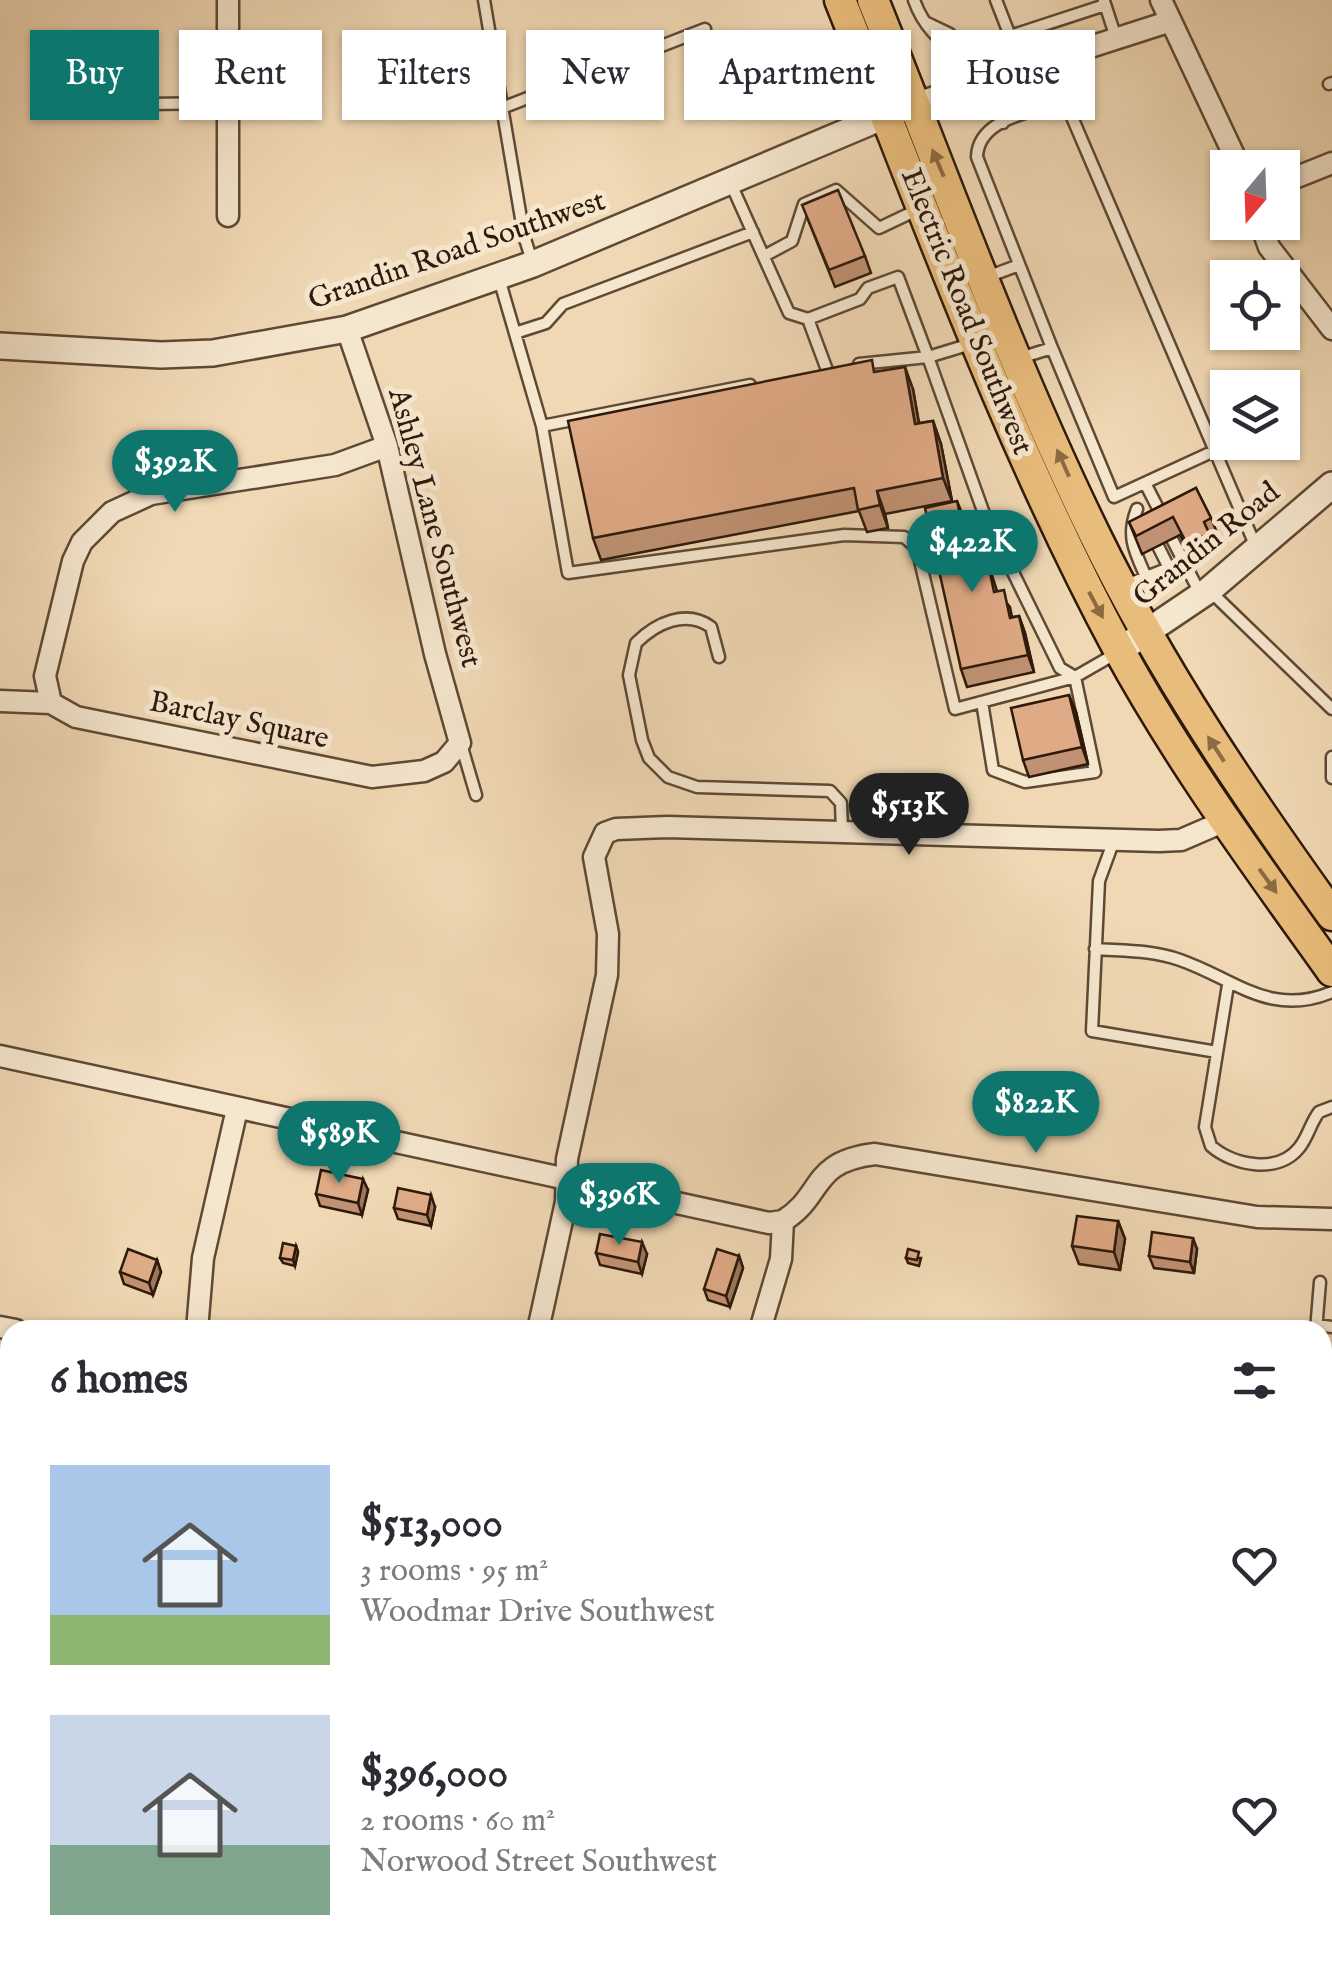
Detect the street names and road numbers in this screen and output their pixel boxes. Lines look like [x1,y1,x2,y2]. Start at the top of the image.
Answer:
street label: Electric Road Southwest [891,163,1041,461]
street label: Grandin Road Southwest [303,182,611,320]
street label: Ashley Lane Southwest [378,383,490,672]
street label: Grandin Road [1126,474,1289,616]
street label: Barclay Square [146,683,332,759]

